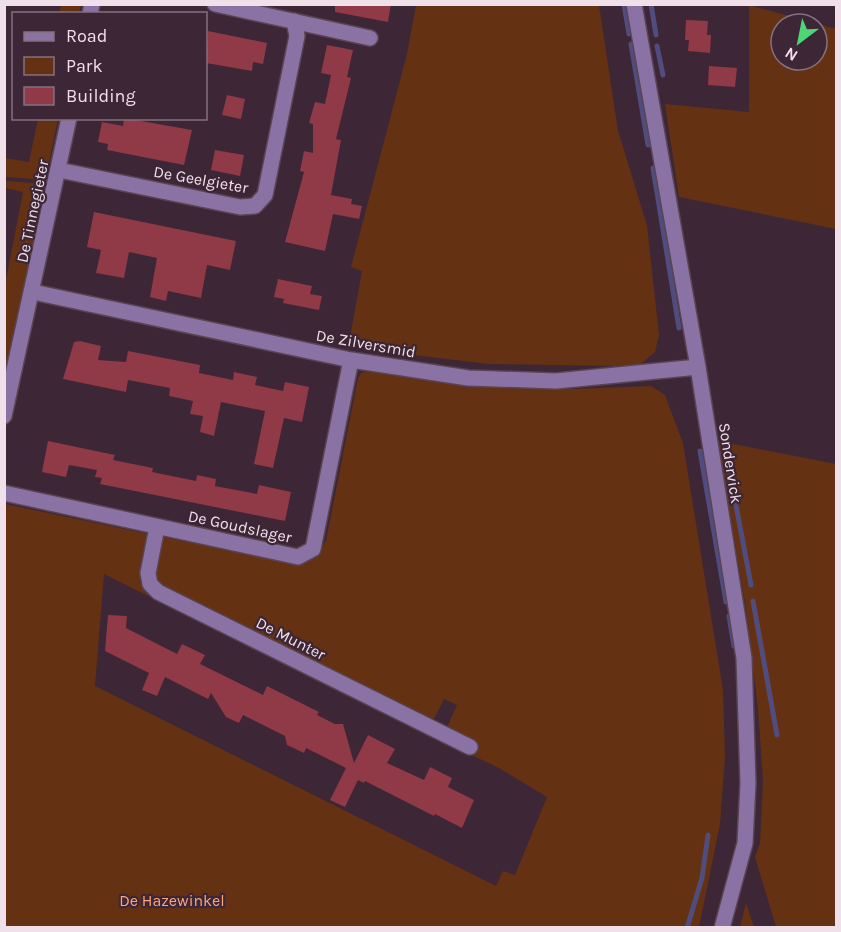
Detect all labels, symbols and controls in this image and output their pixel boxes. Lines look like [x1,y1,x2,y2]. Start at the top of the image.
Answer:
legend [12,12,207,120]
north arrow [769,12,829,72]
text: Road [66,25,107,47]
text: N [781,43,801,65]
text: Park [66,55,103,77]
text: Building [66,85,136,107]
street label: De Tinnegieter [12,158,53,264]
street label: De Geelgieter [152,162,250,197]
street label: De Zilversmid [315,325,417,362]
street label: Sondervick [715,421,746,505]
street label: De Goudslager [186,506,294,547]
street label: De Munter [253,613,329,664]
park label: De Hazewinkel [119,891,225,910]

